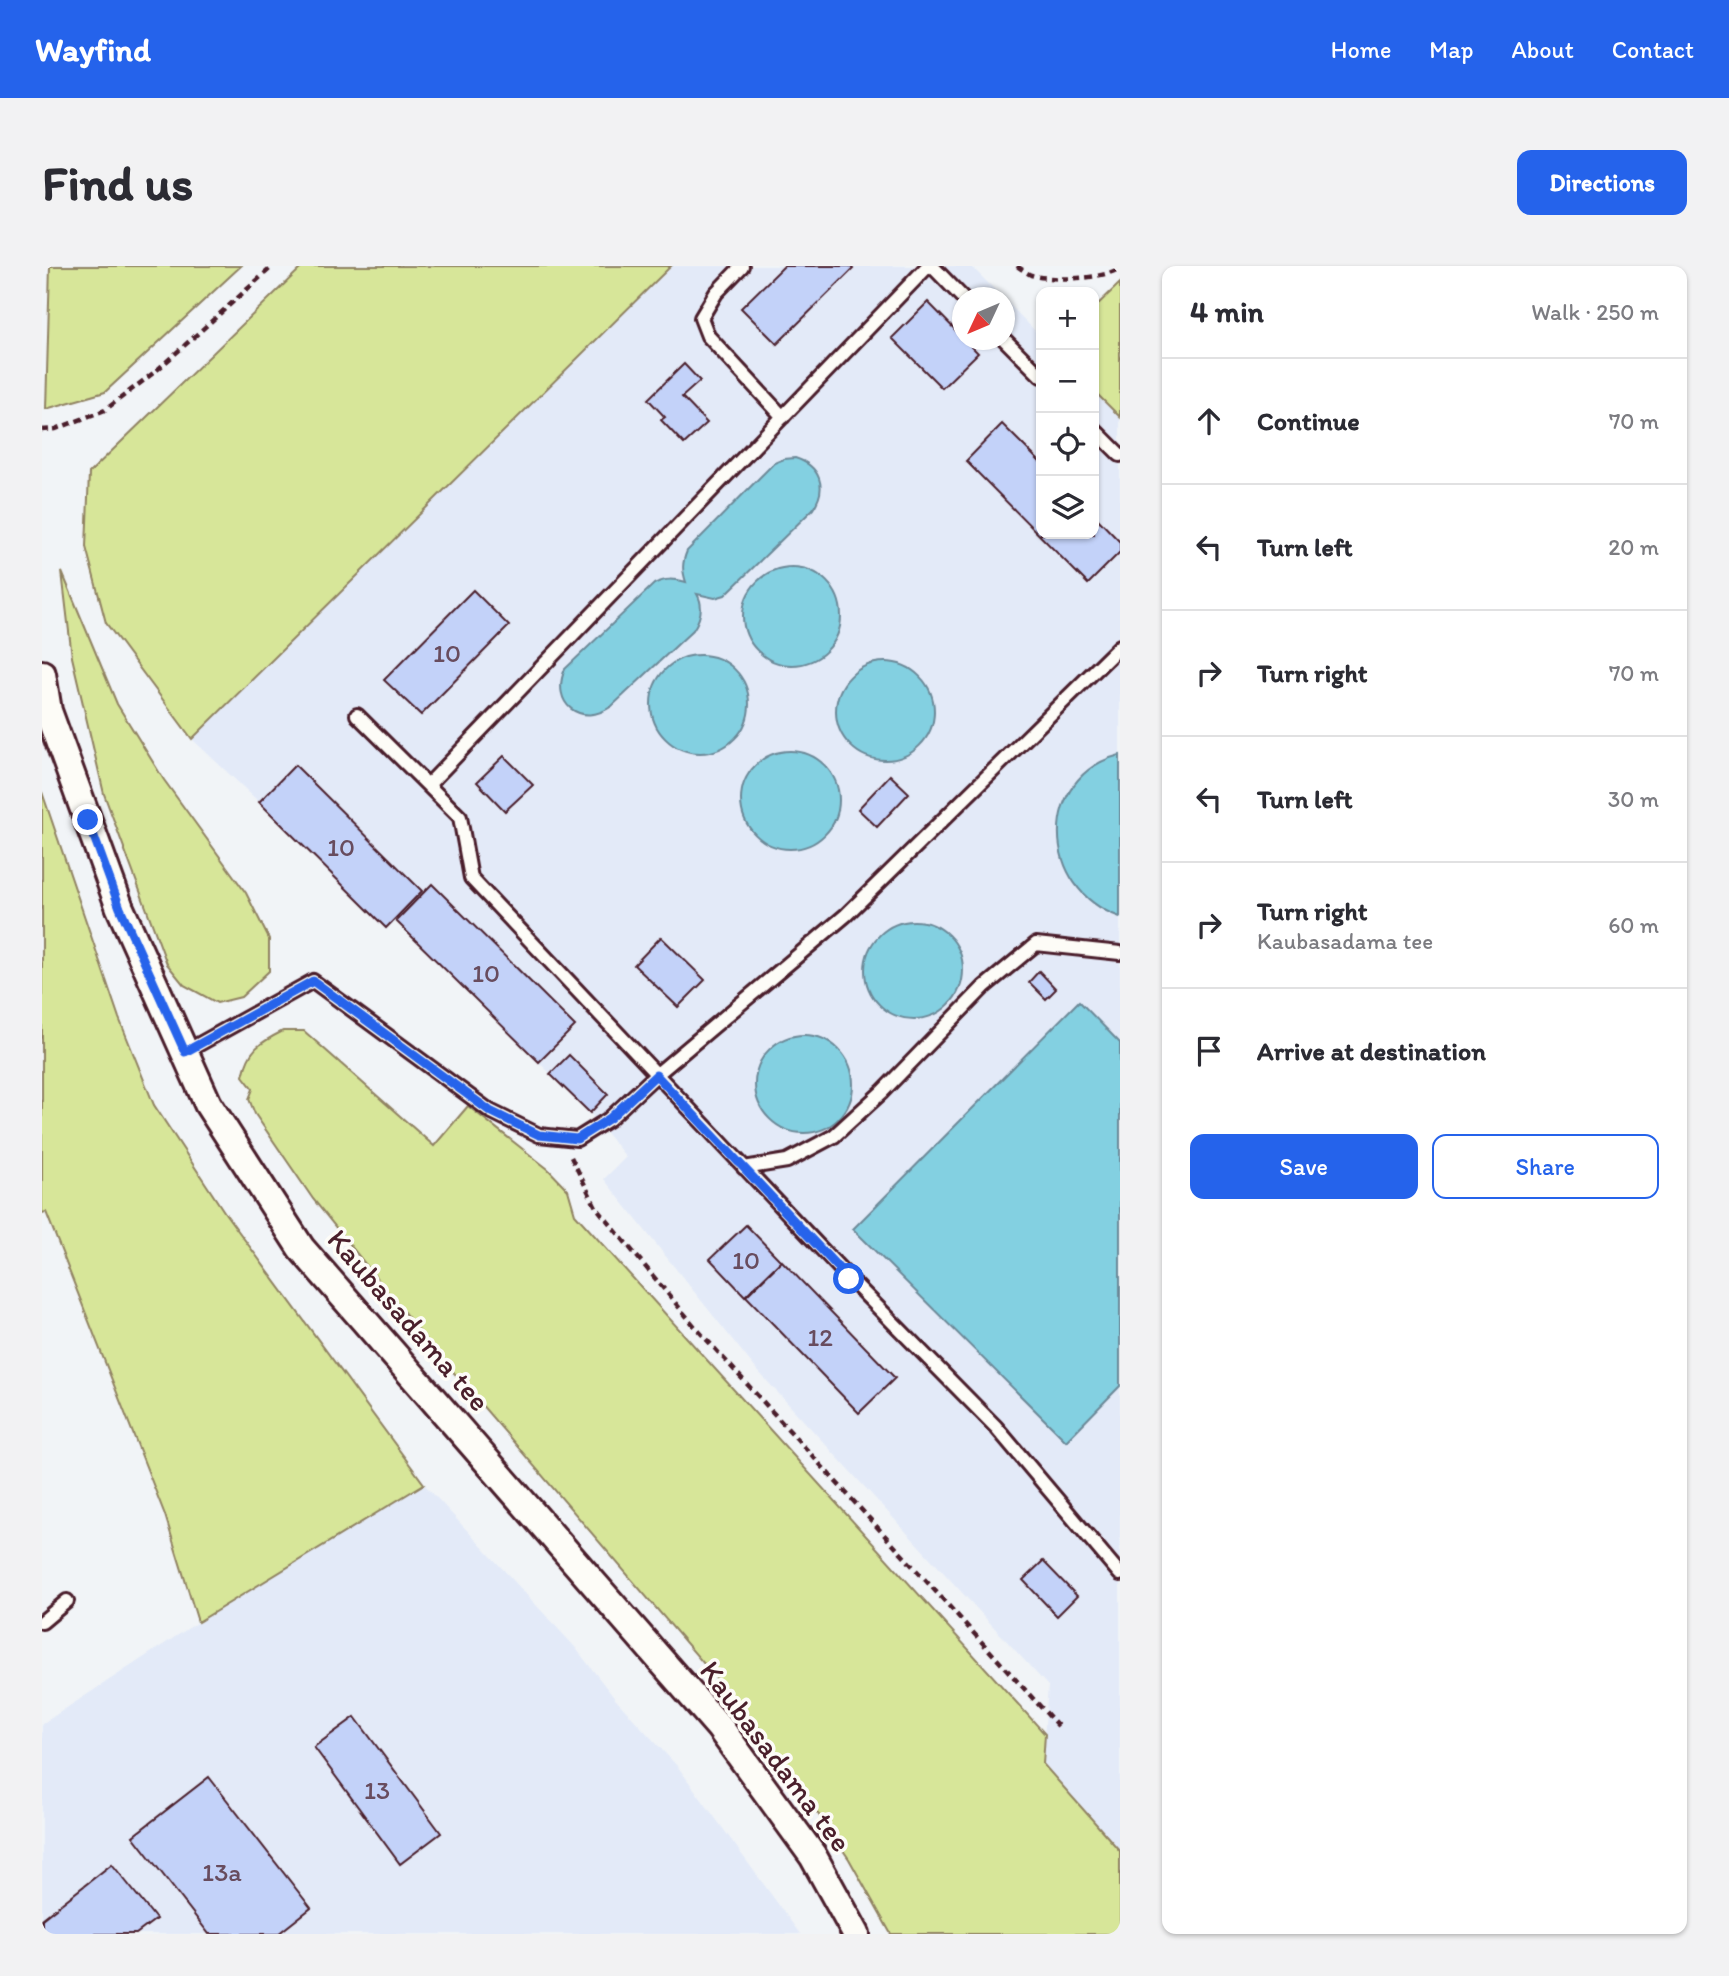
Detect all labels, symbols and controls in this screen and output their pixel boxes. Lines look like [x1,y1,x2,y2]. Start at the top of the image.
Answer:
text: Wayfind [35,30,151,69]
text: Home [1331,35,1391,64]
text: Map [1429,35,1473,64]
text: About [1511,35,1574,64]
text: Contact [1612,35,1694,64]
button: Directions [1517,150,1687,215]
text: Find us [42,153,193,212]
north arrow [952,287,1015,350]
map controls [1036,287,1099,539]
button: + [1036,287,1099,350]
text: 4 min [1190,293,1264,330]
text: Walk · 250 m [1531,298,1659,326]
button: − [1036,350,1099,413]
icon: ahead [1190,402,1228,440]
text: Continue [1257,405,1360,437]
text: 70 m [1609,407,1659,435]
button: locate [1036,413,1099,476]
button: layers [1036,476,1099,539]
icon: left [1190,528,1228,566]
text: Turn left [1257,531,1353,563]
text: 20 m [1608,533,1659,561]
house number: 10 [433,637,461,669]
icon: right [1190,654,1228,692]
text: Turn right [1257,657,1368,689]
text: 70 m [1609,659,1659,687]
icon: left [1190,780,1228,818]
text: Turn left [1257,783,1353,815]
text: 30 m [1608,785,1659,813]
route end [72,804,103,835]
house number: 10 [327,831,355,863]
text: Turn right [1257,895,1368,927]
icon: right [1190,906,1228,944]
text: 60 m [1608,911,1659,939]
text: Kaubasadama tee [1257,927,1433,955]
house number: 10 [472,957,500,989]
icon: arrive [1190,1032,1228,1070]
text: Arrive at destination [1257,1035,1486,1067]
button: Save [1190,1134,1418,1199]
button: Share [1432,1134,1659,1199]
street label: Kaubasadama tee [320,1221,498,1419]
house number: 10 [732,1244,760,1276]
route start [833,1263,864,1294]
house number: 12 [807,1321,833,1353]
street label: Kaubasadama tee [692,1653,860,1859]
house number: 13 [364,1774,390,1806]
house number: 13a [202,1856,242,1888]

